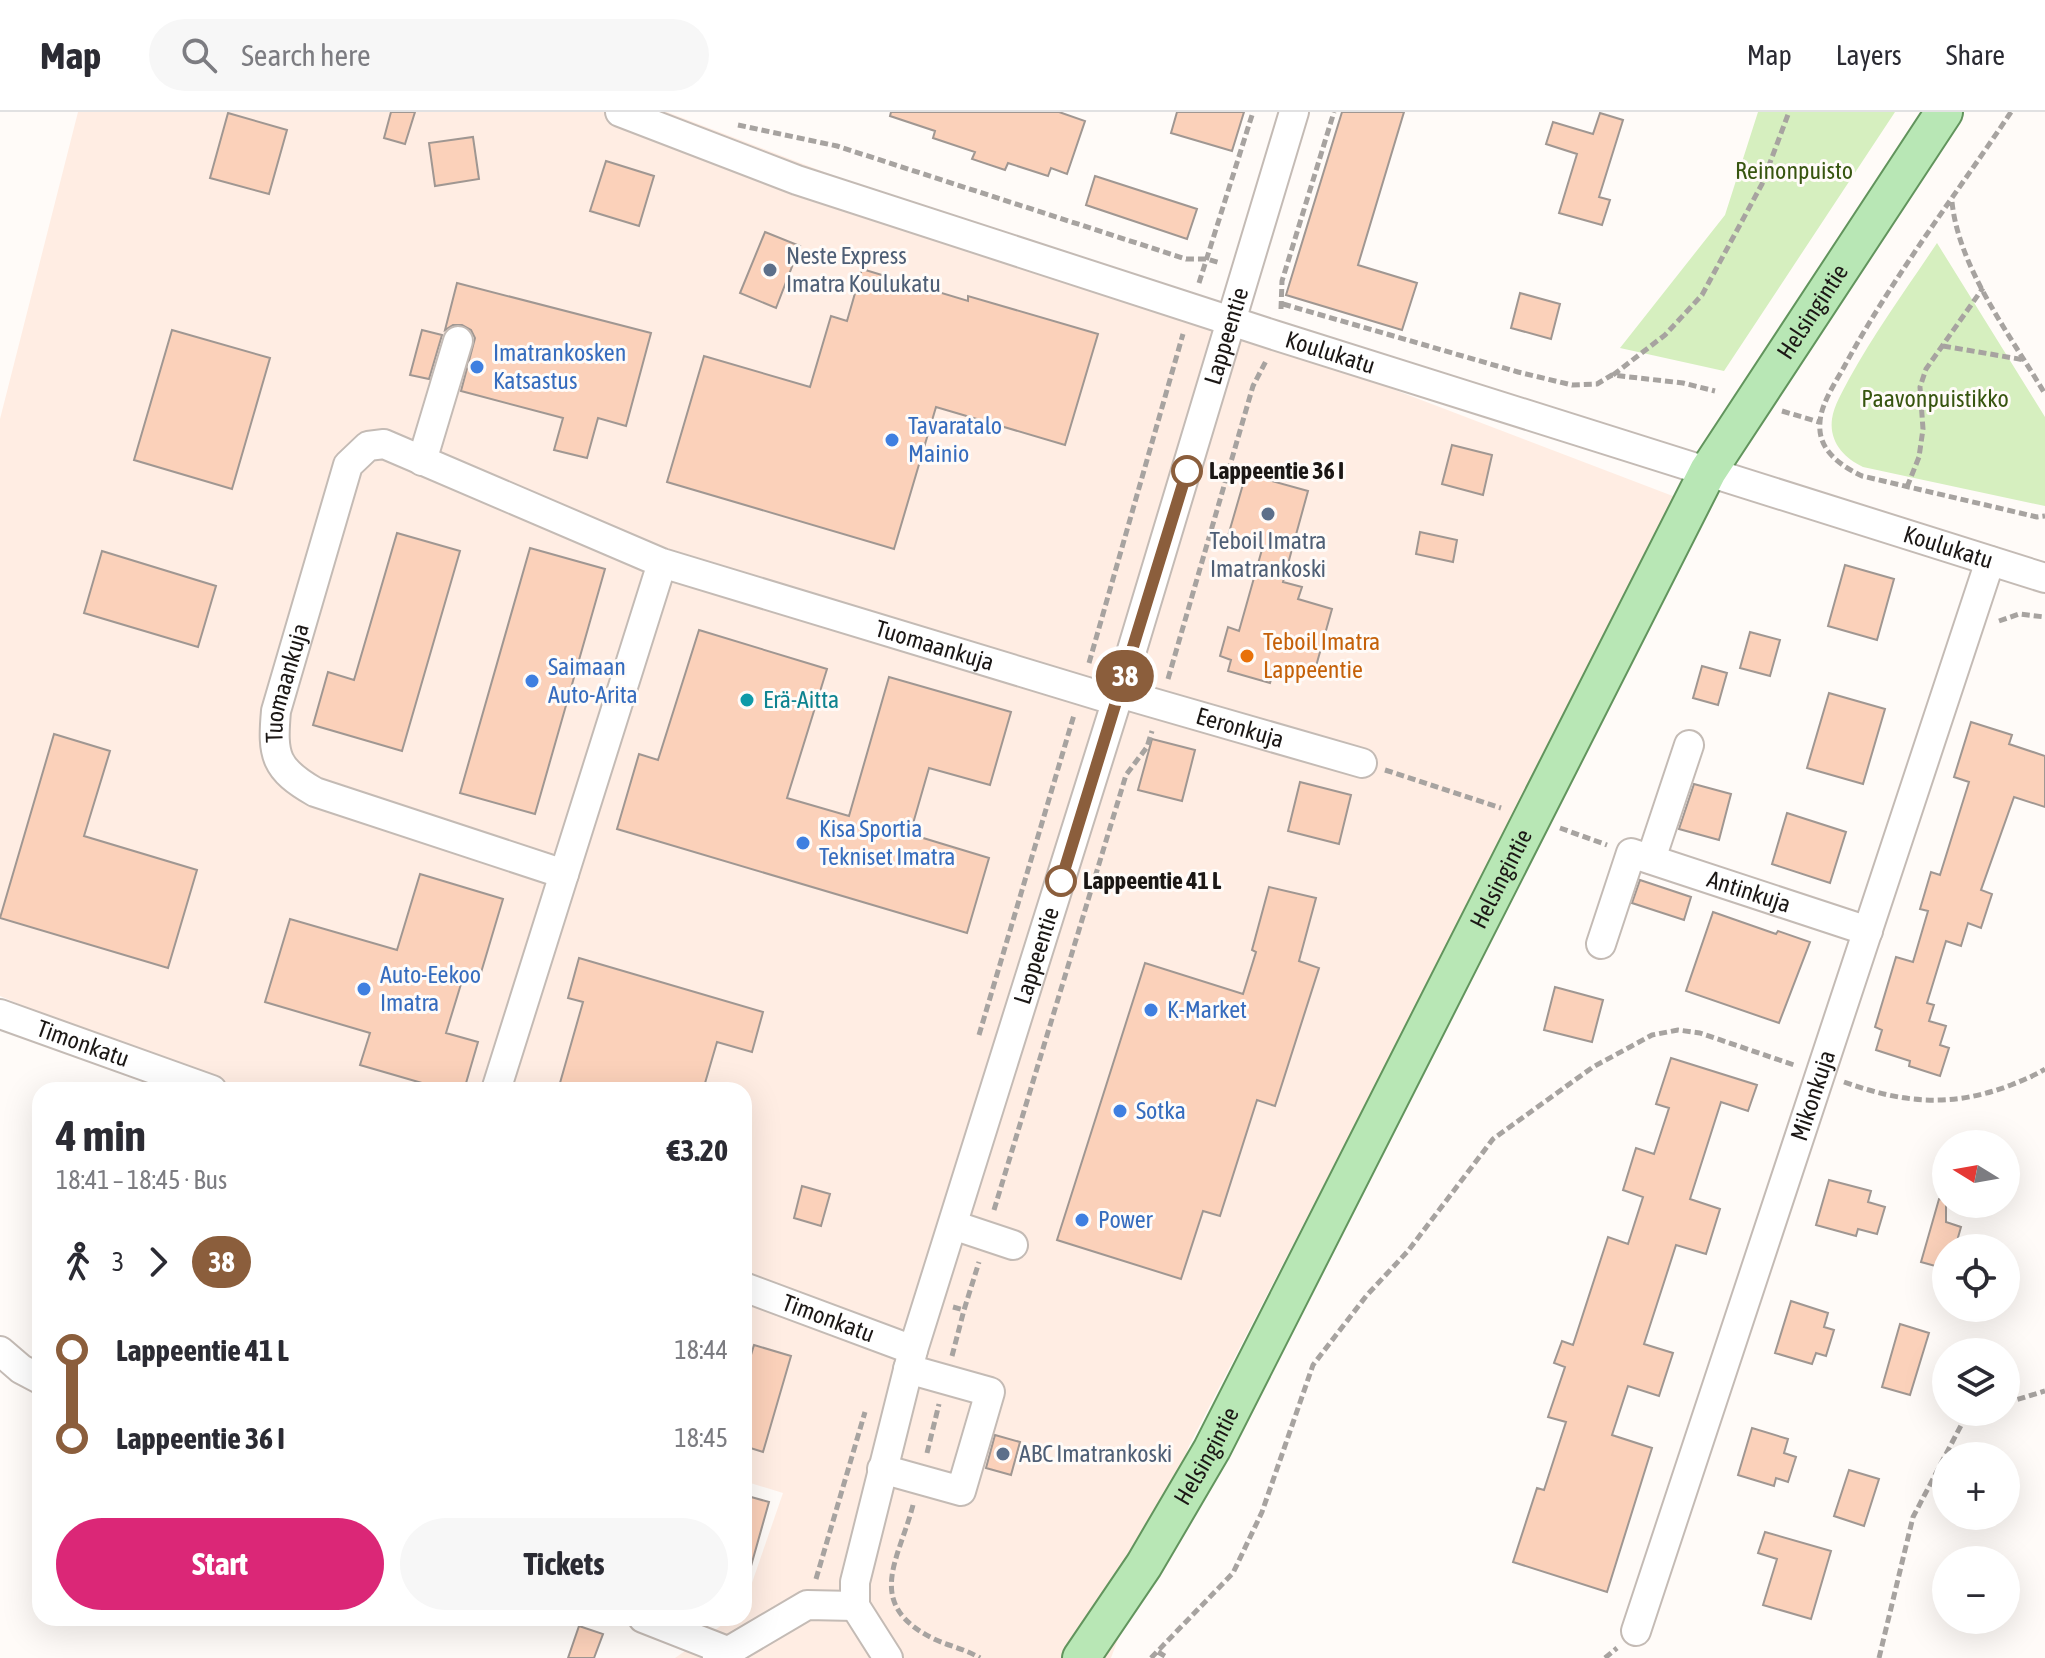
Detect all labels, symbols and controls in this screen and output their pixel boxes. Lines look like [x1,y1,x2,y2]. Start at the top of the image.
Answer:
search box [149,19,709,91]
icon: search [177,33,221,77]
text: Map [40,34,101,77]
text: Search here [241,38,371,72]
text: Map [1747,39,1792,71]
text: Layers [1836,39,1902,71]
text: Share [1946,39,2005,71]
park label: Reinonpuisto [1735,157,1853,184]
place label: Neste Express Imatra Koulukatu [786,242,941,297]
street label: Helsingintie [1771,259,1853,364]
marker: Neste Express Imatra Koulukatu [761,261,779,279]
street label: Lappeentie [1199,284,1253,388]
street label: Koulukatu [1282,325,1378,379]
place label: Imatrankosken Katsastus [493,339,626,394]
marker: Imatrankosken Katsastus [468,358,486,376]
park label: Paavonpuistikko [1861,385,2009,412]
place label: Tavaratalo Mainio [908,412,1002,467]
marker: Tavaratalo Mainio [883,431,901,449]
marker: Lappeentie 36 I [1172,456,1202,486]
place label: Lappeentie 36 I [1209,457,1344,484]
marker: Teboil Imatra Imatrankoski [1259,505,1277,523]
street label: Koulukatu [1900,520,1996,574]
place label: Teboil Imatra Imatrankoski [1209,527,1327,582]
street label: Tuomaankuja [872,615,997,676]
street label: Tuomaankuja [261,620,314,743]
place label: Teboil Imatra Lappeentie [1263,628,1380,683]
marker: Teboil Imatra Lappeentie [1238,647,1256,665]
line badge: 38 [1089,650,1161,702]
place label: Saimaan Auto-Arita [548,653,638,708]
text: 38 [1112,660,1138,692]
marker: Saimaan Auto-Arita [523,672,541,690]
place label: Erä-Aitta [763,686,839,713]
marker: Erä-Aitta [738,691,756,709]
street label: Eeronkuja [1193,702,1287,753]
place label: Kisa Sportia Tekniset Imatra [819,815,956,870]
street label: Helsingintie [1464,825,1537,933]
marker: Kisa Sportia Tekniset Imatra [794,834,812,852]
street label: Antinkuja [1704,865,1794,918]
marker: Lappeentie 41 L [1046,866,1076,896]
place label: Lappeentie 41 L [1083,867,1222,894]
street label: Lappeentie [1008,904,1064,1007]
place label: Auto-Eekoo Imatra [380,961,481,1016]
marker: Auto-Eekoo Imatra [355,980,373,998]
place label: K-Market [1167,996,1247,1023]
marker: K-Market [1142,1001,1160,1019]
street label: Timonkatu [33,1014,133,1072]
street label: Mikonkuja [1785,1047,1840,1144]
place label: Sotka [1136,1097,1186,1124]
marker: Sotka [1111,1102,1129,1120]
text: 4 min [56,1110,146,1160]
north arrow [1932,1130,2020,1218]
map controls [1932,1130,2020,1634]
text: €3.20 [667,1133,728,1167]
text: 18:41 – 18:45 · Bus [56,1165,227,1195]
place label: Power [1098,1206,1154,1233]
marker: Power [1073,1211,1091,1229]
button: locate [1932,1234,2020,1322]
icon: walk [56,1240,100,1284]
icon: forward [136,1240,180,1284]
text: 38 [208,1246,235,1278]
text: 3 [112,1247,124,1277]
street label: Timonkatu [779,1289,878,1347]
text: Lappeentie 41 L [116,1333,289,1367]
text: 18:44 [674,1335,728,1365]
button: layers [1932,1338,2020,1426]
street label: Helsingintie [1168,1402,1244,1510]
text: Lappeentie 36 I [116,1421,285,1455]
text: 18:45 [674,1423,728,1453]
place label: ABC Imatrankoski [1019,1440,1172,1467]
button: + [1932,1442,2020,1530]
marker: ABC Imatrankoski [994,1445,1012,1463]
button: Start [56,1518,384,1610]
button: Tickets [400,1518,728,1610]
button: − [1932,1546,2020,1634]

